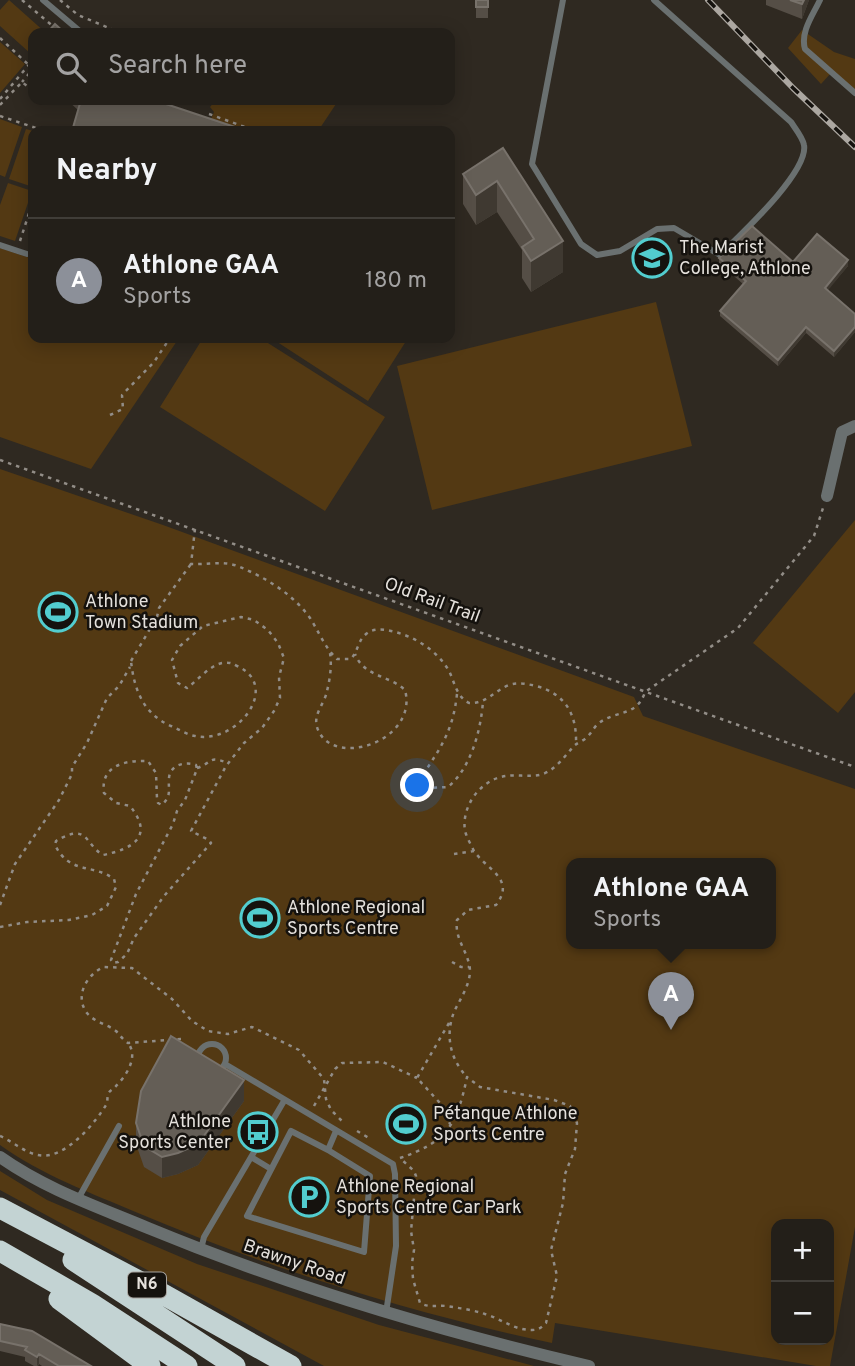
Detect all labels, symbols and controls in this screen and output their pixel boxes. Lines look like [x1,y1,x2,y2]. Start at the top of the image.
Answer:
search box [28,28,455,105]
icon: search [52,48,90,86]
text: Search here [108,50,247,83]
text: Nearby [56,153,157,190]
school or university icon: The Marist College, Athlone [631,237,673,279]
place label: The Marist College, Athlone [679,237,811,281]
text: Athlone GAA [123,250,279,283]
text: A [71,267,87,296]
text: 180 m [365,267,427,296]
text: Sports [123,283,191,312]
street label: Old Rail Trail [381,573,483,629]
sports icon: Athlone Town Stadium [37,591,79,633]
place label: Athlone Town Stadium [85,591,198,635]
your location [400,768,434,802]
popup [566,858,776,949]
text: Athlone GAA [593,873,749,906]
sports icon: Athlone Regional Sports Centre [239,897,281,939]
place label: Athlone Regional Sports Centre [287,897,425,941]
text: Sports [593,906,661,935]
pin: A [648,972,694,1030]
sports icon: Pétanque Athlone Sports Centre [385,1103,427,1145]
place label: Pétanque Athlone Sports Centre [433,1103,578,1147]
place label: Athlone Sports Center [118,1111,231,1155]
bus stop icon: Athlone Sports Center [237,1111,279,1153]
parking icon: Athlone Regional Sports Centre Car Park [288,1176,330,1218]
place label: Athlone Regional Sports Centre Car Park [336,1176,522,1220]
map controls [771,1219,834,1345]
button: + [771,1219,834,1282]
street label: Brawny Road [240,1235,348,1291]
road number: N6 [128,1273,166,1298]
button: − [771,1282,834,1345]

